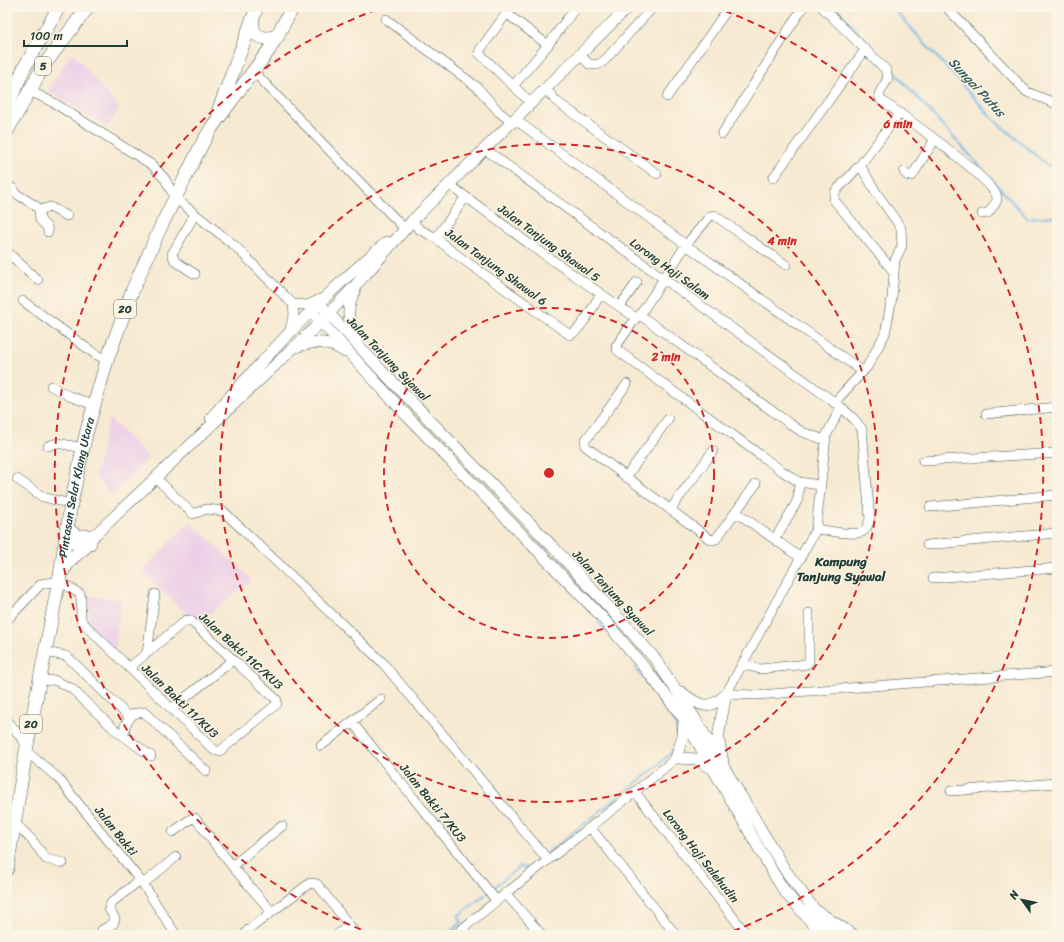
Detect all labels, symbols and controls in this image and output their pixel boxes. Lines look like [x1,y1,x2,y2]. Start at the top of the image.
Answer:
scale bar [24,22,127,48]
text: 100 m [30,25,63,47]
water label: Sungai Putus [943,52,1012,124]
road number: 5 [35,57,51,75]
text: 6 min [883,113,913,135]
street label: Jalan Tanjung Shawal 5 [492,197,605,288]
street label: Jalan Tanjung Shawal 6 [439,222,552,312]
text: 4 min [766,230,797,252]
street label: Lorong Haji Salam [625,232,715,306]
road number: 20 [114,300,136,318]
street label: Jalan Tanjung Syawal [340,310,435,407]
text: 2 min [650,346,681,368]
street label: Pintasan Selat Klang Utara [52,414,102,559]
centre of rings [542,466,556,480]
street label: Jalan Tanjung Syawal [566,544,660,642]
district label: Kampung Tanjung Syawal [797,550,887,588]
street label: Jalan Bakti 11C/KU3 [193,606,289,696]
street label: Jalan Bakti 11/KU3 [135,657,224,744]
road number: 20 [20,715,42,733]
street label: Jalan Bakti 7/KU3 [393,758,472,848]
street label: Jalan Bakti [88,800,144,862]
street label: Lorong Haji Salehudin [657,804,745,908]
north arrow [1002,880,1042,920]
text: N [1003,886,1024,904]

